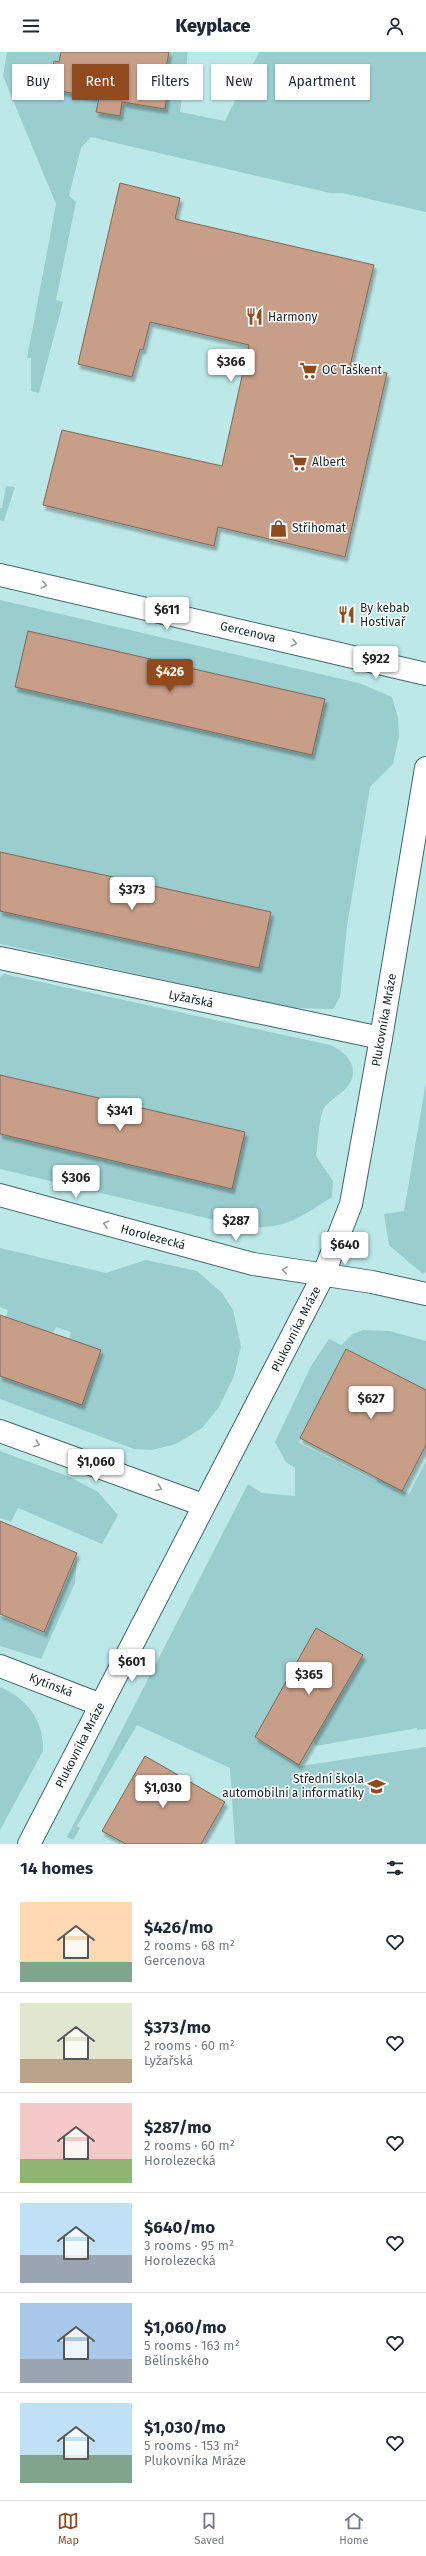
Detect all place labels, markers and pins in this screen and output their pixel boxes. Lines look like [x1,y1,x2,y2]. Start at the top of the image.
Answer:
restaurant icon: Harmony [245,307,265,327]
place label: Harmony [268,310,318,324]
pin: $366 [207,349,255,383]
supermarket icon: OC Taškent [299,360,319,380]
place label: OC Taškent [322,363,382,377]
supermarket icon: Albert [289,452,309,472]
place label: Albert [312,455,346,469]
shop icon: Střihomat [269,518,289,538]
place label: Střihomat [292,521,347,535]
pin: $611 [143,597,191,631]
place label: By kebab Hostivař [360,601,410,629]
restaurant icon: By kebab Hostivař [337,605,357,625]
pin: $922 [352,646,400,680]
pin: $426 [146,659,194,693]
pin: $373 [108,877,156,911]
pin: $341 [96,1098,144,1132]
pin: $306 [52,1165,100,1199]
pin: $287 [212,1208,260,1242]
pin: $640 [321,1232,369,1266]
pin: $627 [347,1386,395,1420]
pin: $1,060 [63,1449,129,1483]
pin: $601 [108,1649,156,1683]
pin: $365 [285,1662,333,1696]
place label: Střední škola automobilní a informatiky [222,1772,364,1800]
pin: $1,030 [130,1775,196,1809]
school or university icon: Střední škola automobilní a informatiky [367,1776,387,1796]

